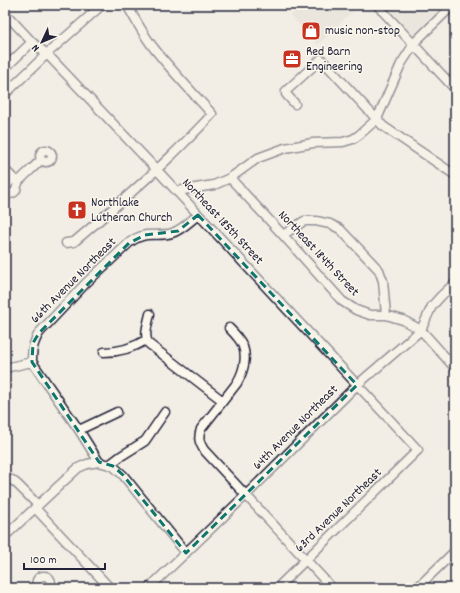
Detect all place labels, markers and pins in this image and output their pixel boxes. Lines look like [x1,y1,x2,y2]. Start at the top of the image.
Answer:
shop icon: music non-stop [300,20,322,42]
place label: music non-stop [325,22,400,41]
place label: Red Barn Engineering [306,43,363,77]
office icon: Red Barn Engineering [281,48,303,70]
place label: Northlake Lutheran Church [91,194,172,228]
church icon: Northlake Lutheran Church [66,199,88,221]

